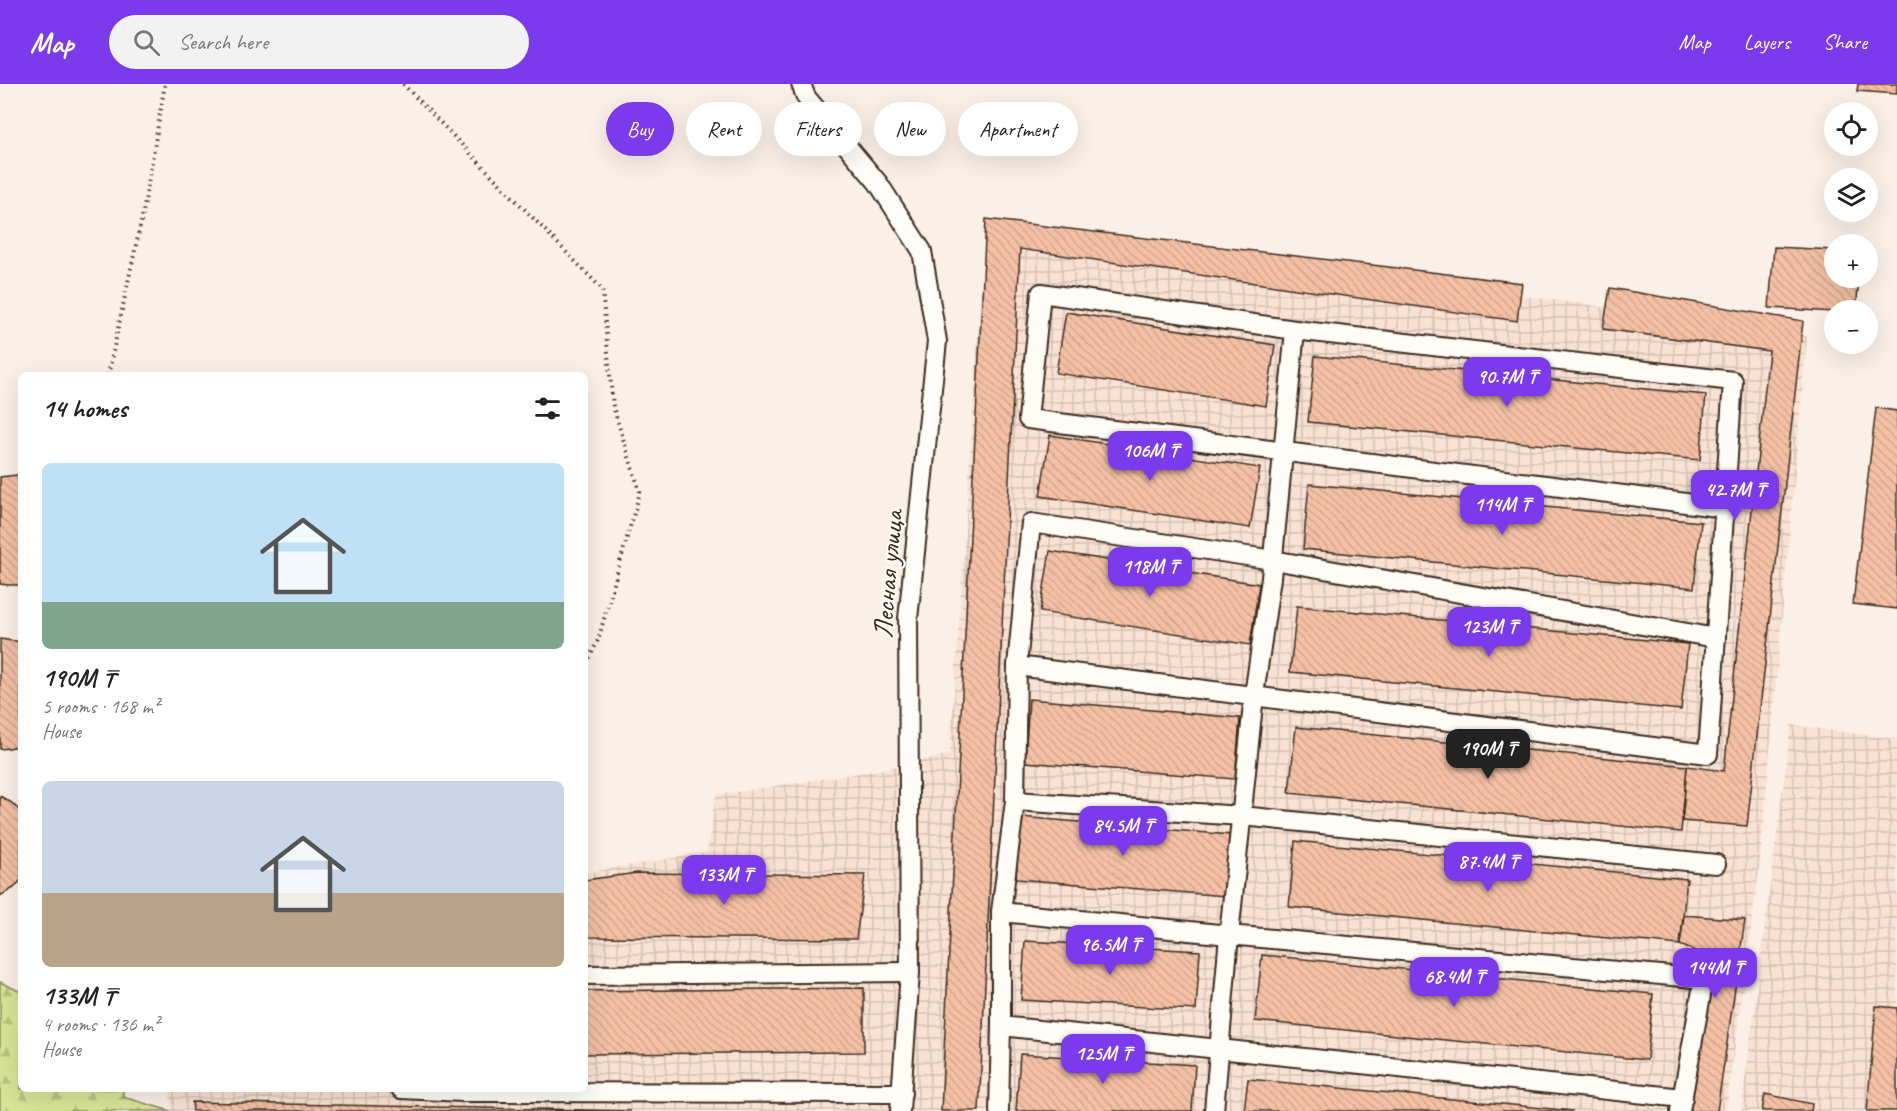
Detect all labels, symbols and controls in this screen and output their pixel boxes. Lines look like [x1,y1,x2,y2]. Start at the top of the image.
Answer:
search box [109,15,529,69]
text: Map [30,25,73,60]
icon: search [130,26,163,59]
text: Search here [178,28,268,56]
text: Map [1678,29,1711,55]
text: Layers [1744,29,1790,55]
text: Share [1823,29,1867,55]
chip: Buy [606,102,674,156]
chip: Rent [686,102,762,156]
chip: Filters [774,102,862,156]
chip: New [874,102,946,156]
chip: Apartment [958,102,1078,156]
map controls [1824,102,1878,354]
button: locate [1824,102,1878,156]
button: layers [1824,168,1878,222]
button: + [1824,234,1878,288]
button: − [1824,300,1878,354]
pin: 90.7M ₸ [1452,357,1562,408]
text: 90.7M ₸ [1477,364,1537,389]
text: 14 homes [42,392,127,425]
icon: filters [531,392,564,425]
pin: 106M ₸ [1101,431,1199,482]
text: 106M ₸ [1122,438,1178,463]
pin: 42.7M ₸ [1680,470,1790,521]
text: 42.7M ₸ [1705,477,1765,502]
pin: 114M ₸ [1453,485,1551,536]
text: 114M ₸ [1474,492,1530,517]
icon: home [249,502,357,610]
street label: Лесная улица [864,506,911,639]
pin: 118M ₸ [1101,547,1199,598]
text: 118M ₸ [1122,554,1178,579]
pin: 123M ₸ [1440,607,1538,658]
text: 123M ₸ [1461,614,1517,639]
text: 190M ₸ [42,661,115,694]
text: 5 rooms · 168 m² [42,694,159,719]
text: House [42,719,81,744]
pin: 190M ₸ [1439,729,1537,780]
text: 190M ₸ [1460,736,1516,761]
pin: 84.5M ₸ [1068,806,1178,857]
text: 84.5M ₸ [1093,813,1153,838]
icon: home [249,820,357,928]
pin: 87.4M ₸ [1433,842,1543,893]
text: 87.4M ₸ [1458,849,1518,874]
pin: 133M ₸ [675,855,773,906]
text: 133M ₸ [696,862,752,887]
pin: 96.5M ₸ [1055,925,1165,976]
text: 96.5M ₸ [1080,932,1140,957]
pin: 144M ₸ [1666,948,1764,999]
text: 144M ₸ [1687,955,1743,980]
pin: 68.4M ₸ [1399,957,1509,1008]
text: 68.4M ₸ [1424,964,1484,989]
text: 133M ₸ [42,979,115,1012]
text: 4 rooms · 136 m² [42,1012,159,1037]
pin: 125M ₸ [1054,1034,1152,1085]
text: House [42,1037,81,1062]
text: 125M ₸ [1075,1041,1131,1066]

